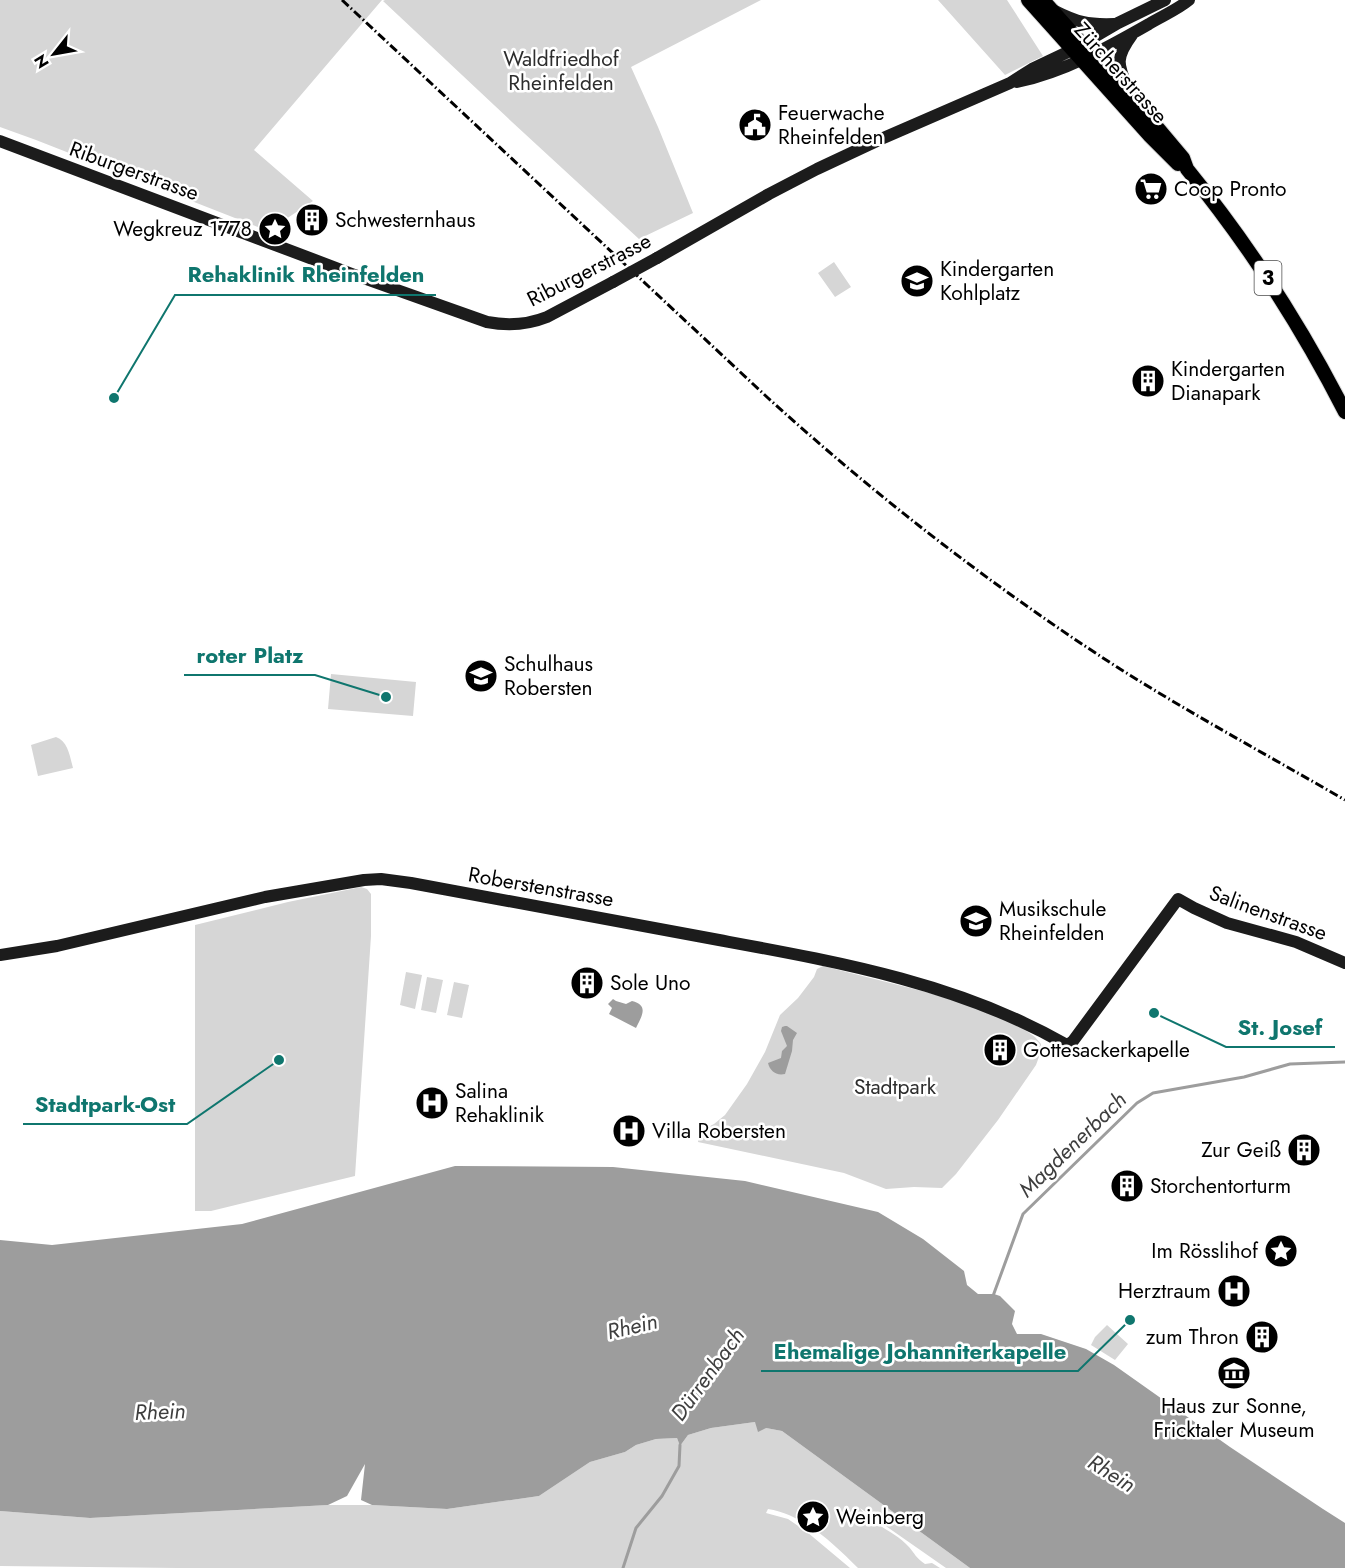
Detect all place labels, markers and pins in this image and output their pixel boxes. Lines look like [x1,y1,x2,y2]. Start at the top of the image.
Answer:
place label: Feuerwache Rheinfelden [778,98,885,152]
public building icon: Feuerwache Rheinfelden [737,107,773,143]
supermarket icon: Coop Pronto [1133,171,1169,207]
place label: Coop Pronto [1174,174,1287,204]
building icon: Schwesternhaus [294,202,330,238]
place label: Schwesternhaus [335,205,475,235]
place icon: Wegkreuz 1778 [257,211,293,247]
place label: Wegkreuz 1778 [113,214,252,244]
place label: Kindergarten Kohlplatz [940,254,1054,308]
callout: Rehaklinik Rheinfelden [175,255,436,295]
school or university icon: Kindergarten Kohlplatz [899,263,935,299]
place label: Kindergarten Dianapark [1171,354,1285,408]
building icon: Kindergarten Dianapark [1130,363,1166,399]
callout: roter Platz [184,635,315,675]
place label: Schulhaus Robersten [504,649,593,703]
school or university icon: Schulhaus Robersten [463,658,499,694]
place label: Musikschule Rheinfelden [999,894,1107,948]
school or university icon: Musikschule Rheinfelden [958,903,994,939]
building icon: Sole Uno [569,965,605,1001]
place label: Sole Uno [610,968,691,998]
callout: St. Josef [1226,1007,1335,1047]
building icon: Gottesackerkapelle [982,1032,1018,1068]
place label: Gottesackerkapelle [1023,1035,1190,1065]
place label: Salina Rehaklinik [455,1076,545,1130]
callout: Stadtpark-Ost [23,1084,187,1124]
hospital icon: Salina Rehaklinik [414,1085,450,1121]
hospital icon: Villa Robersten [611,1113,647,1149]
place label: Villa Robersten [652,1116,786,1146]
building icon: Zur Geiß [1286,1132,1322,1168]
place label: Zur Geiß [1201,1135,1281,1165]
building icon: Storchentorturm [1109,1168,1145,1204]
place label: Storchentorturm [1150,1171,1291,1201]
place icon: Im Rösslihof [1263,1233,1299,1269]
place label: Im Rösslihof [1151,1236,1259,1266]
hospital icon: Herztraum [1216,1273,1252,1309]
place label: Herztraum [1118,1276,1211,1306]
building icon: zum Thron [1244,1319,1280,1355]
place label: zum Thron [1146,1322,1239,1352]
callout: Ehemalige Johanniterkapelle [761,1331,1078,1371]
museum icon: Haus zur Sonne, Fricktaler Museum [1216,1355,1252,1391]
place label: Haus zur Sonne, Fricktaler Museum [1153,1391,1315,1445]
place icon: Weinberg [795,1499,831,1535]
place label: Weinberg [836,1502,924,1532]

